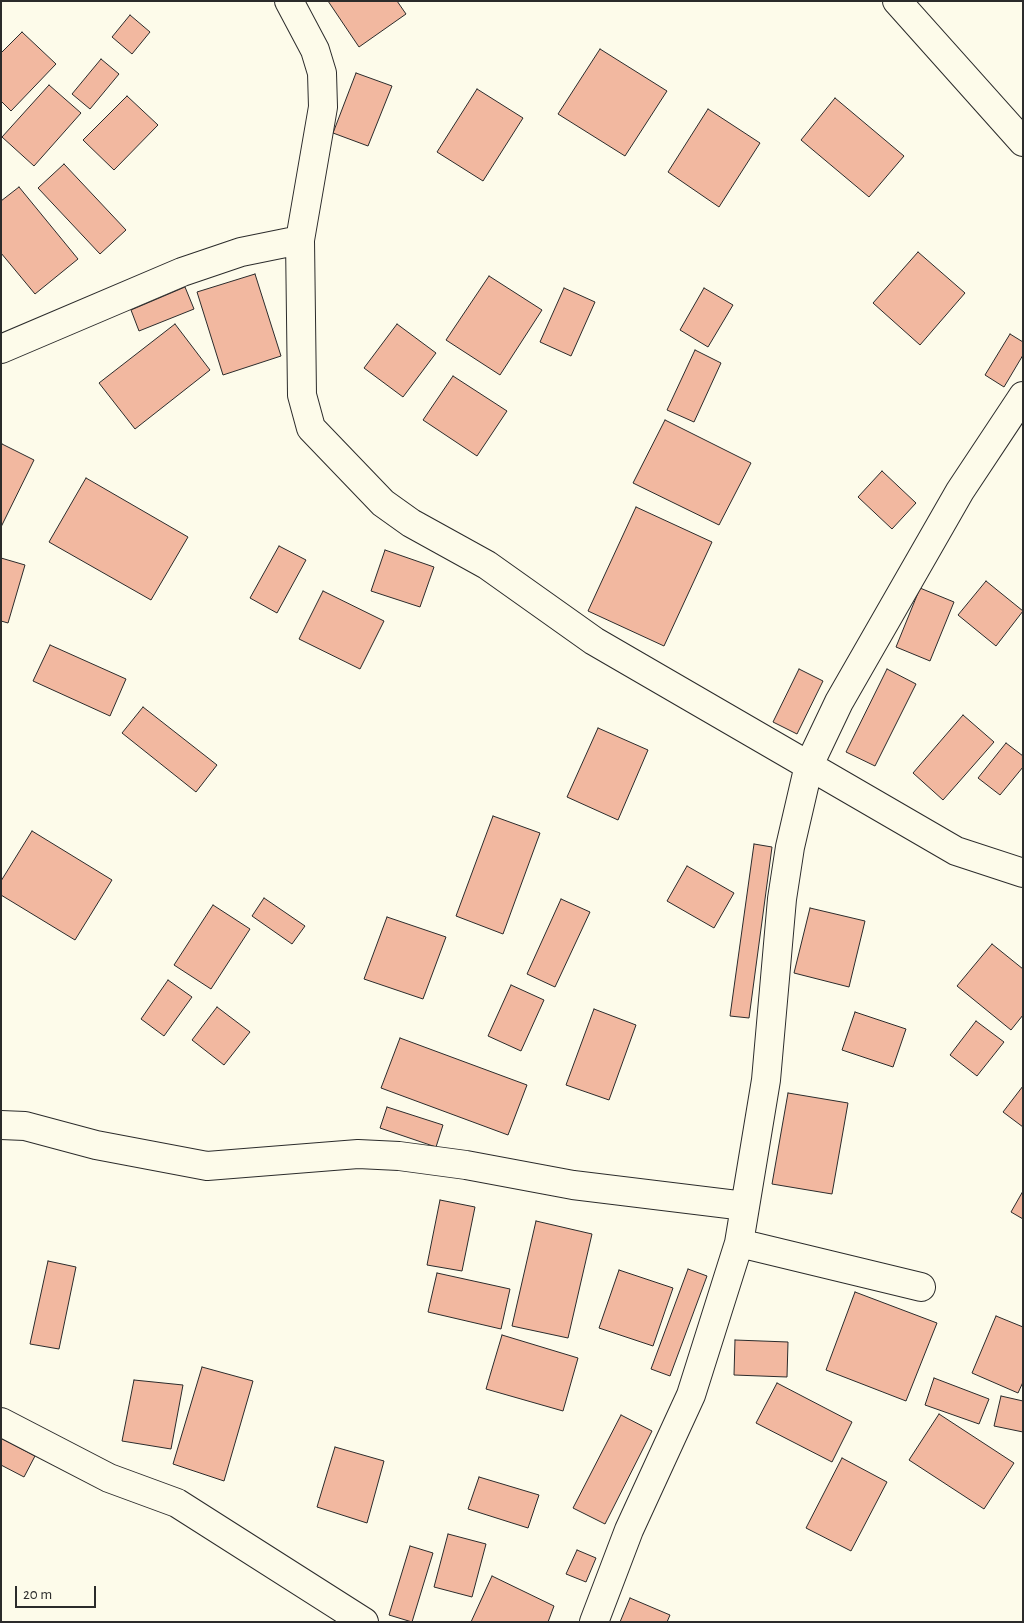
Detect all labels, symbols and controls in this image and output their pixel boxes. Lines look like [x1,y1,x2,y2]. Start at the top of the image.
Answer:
scale bar [18,1576,99,1608]
text: 20 m [23,1587,52,1602]

